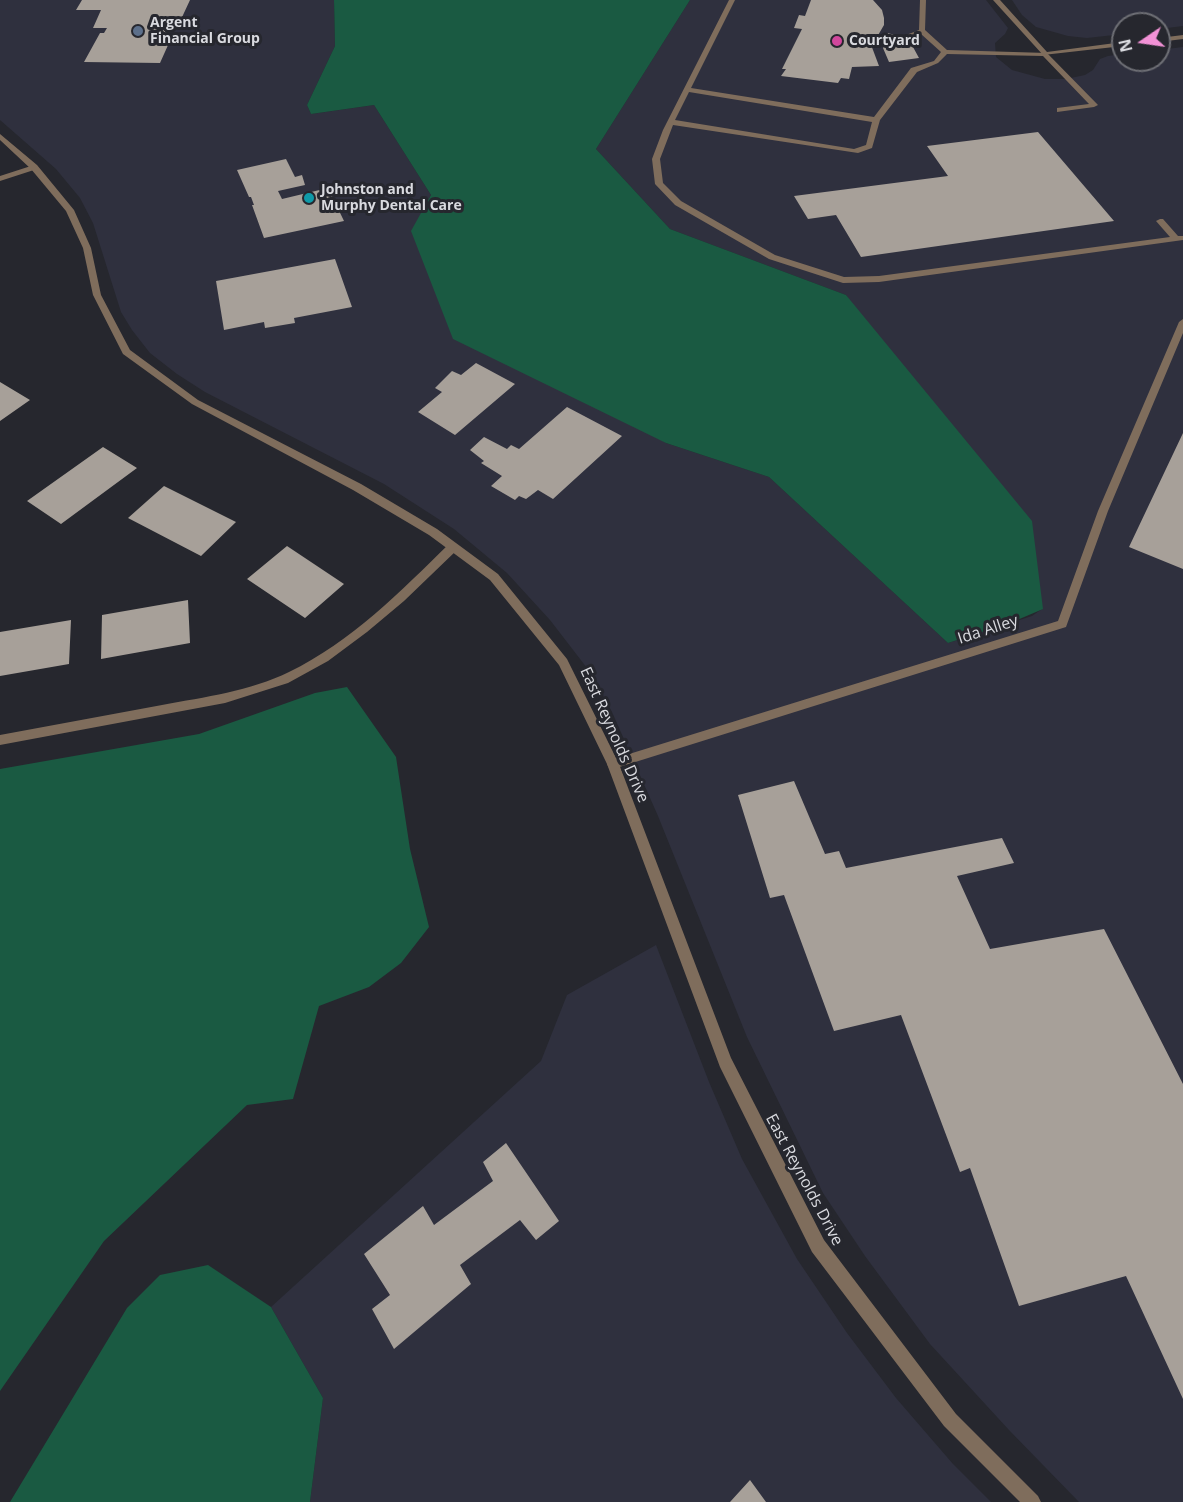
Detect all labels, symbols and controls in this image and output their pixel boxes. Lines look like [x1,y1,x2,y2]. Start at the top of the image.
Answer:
north arrow [1111,12,1171,72]
place label: Argent Financial Group [150,15,260,48]
marker: Argent Financial Group [131,24,145,38]
place label: Courtyard [849,33,920,49]
marker: Courtyard [830,34,844,48]
text: N [1113,37,1138,54]
place label: Johnston and Murphy Dental Care [321,182,462,214]
marker: Johnston and Murphy Dental Care [302,191,316,205]
street label: Ida Alley [955,611,1021,649]
street label: East Reynolds Drive [575,664,653,806]
street label: East Reynolds Drive [761,1111,847,1249]

